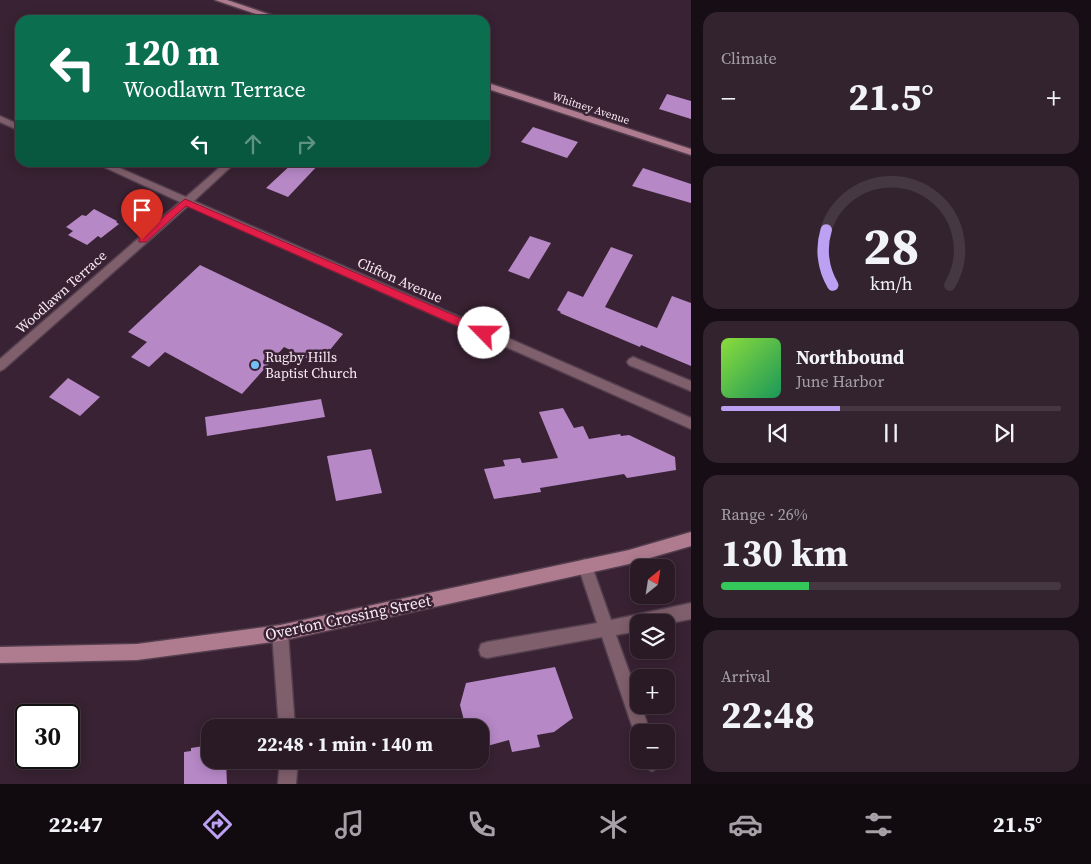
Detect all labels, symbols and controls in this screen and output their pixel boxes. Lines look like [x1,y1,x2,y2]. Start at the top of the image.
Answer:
text: 120 m [123,29,219,77]
icon: left [40,35,105,100]
text: Climate [721,47,777,69]
text: 21.5° [848,71,934,123]
text: Woodlawn Terrace [123,74,306,104]
text: − [721,79,736,117]
text: + [1046,79,1061,117]
street label: Whitney Avenue [550,89,632,128]
icon: left [186,130,214,158]
icon: ahead [239,130,267,158]
icon: right [292,130,320,158]
pin [121,189,163,240]
icon: arrive [128,196,156,224]
text: 28 [863,210,919,281]
street label: Woodlawn Terrace [11,246,111,338]
street label: Clifton Avenue [354,252,446,308]
text: km/h [870,271,913,296]
position arrow [457,306,509,358]
text: Northbound [796,344,904,370]
place label: Rugby Hills Baptist Church [265,347,358,383]
marker: Rugby Hills Baptist Church [249,359,261,371]
text: June Harbor [796,370,884,392]
icon: previous [764,419,792,447]
icon: pause [877,419,905,447]
icon: next [990,419,1018,447]
text: Range · 26% [721,503,808,525]
text: 130 km [721,527,848,579]
north arrow [630,559,675,604]
map controls [630,559,675,769]
street label: Overton Crossing Street [263,589,434,645]
button: layers [630,614,675,659]
text: Arrival [721,665,770,687]
button: + [630,669,675,714]
text: 22:48 [721,689,815,741]
speed limit sign: 30 [15,704,80,769]
button: − [630,724,675,769]
text: 22:48 · 1 min · 140 m [257,731,433,757]
icon: directions [200,807,235,842]
icon: music [332,807,367,842]
icon: phone [464,807,499,842]
icon: climate [596,807,631,842]
icon: car [728,807,763,842]
icon: filters [861,807,896,842]
text: 22:47 [49,809,103,839]
text: 21.5° [993,809,1042,839]

